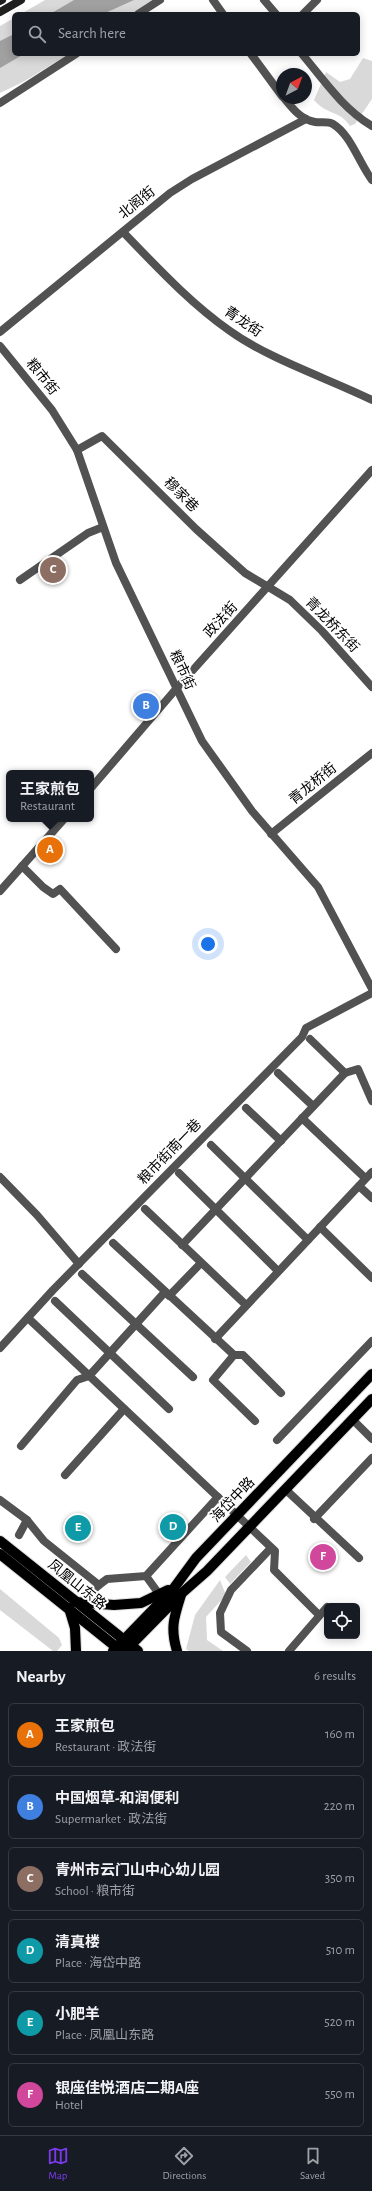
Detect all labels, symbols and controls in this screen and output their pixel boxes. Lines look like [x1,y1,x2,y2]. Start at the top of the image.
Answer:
search box [12,12,360,56]
icon: search [26,23,48,45]
text: Search here [58,26,126,41]
north arrow [276,68,312,104]
street label: 北阁街 [115,183,158,222]
street label: 青龙街 [222,303,265,340]
street label: 粮市街 [23,355,62,398]
street label: 穆家巷 [161,474,202,515]
pin: C [40,555,66,585]
street label: 青龙桥东街 [303,594,363,655]
street label: 政法街 [201,599,240,640]
street label: 粮市街 [167,647,199,692]
pin: B [133,691,159,721]
street label: 青龙桥街 [286,759,339,807]
popup [6,770,94,822]
text: 王家煎包 [20,782,80,797]
text: Restaurant [20,800,75,813]
pin: A [37,835,63,865]
your location [198,934,218,954]
street label: 粮市街南一巷 [134,1116,204,1187]
street label: 海岱中路 [208,1474,257,1525]
pin: D [160,1512,186,1542]
pin: E [65,1513,91,1543]
pin: F [310,1542,336,1572]
street label: 凤凰山东路 [45,1557,109,1612]
map controls [324,1603,360,1639]
button: locate [324,1603,360,1639]
text: Nearby [16,1668,66,1685]
text: 6 results [314,1670,356,1683]
text: 王家煎包 [55,1719,115,1734]
text: A [26,1728,34,1741]
text: 160 m [325,1728,355,1741]
text: Restaurant · 政法街 [55,1741,156,1754]
text: 中国烟草-和润便利 [55,1791,180,1806]
text: B [26,1800,34,1813]
text: 220 m [324,1800,355,1813]
text: Supermarket · 政法街 [55,1813,167,1826]
text: 青州市云门山中心幼儿园 [55,1863,220,1878]
text: C [27,1872,33,1885]
text: 350 m [325,1872,355,1885]
text: School · 粮市街 [55,1885,135,1898]
text: 清真楼 [55,1935,100,1950]
text: D [26,1944,34,1957]
text: 510 m [326,1944,355,1957]
text: Place · 海岱中路 [55,1957,141,1970]
text: 小肥羊 [55,2007,100,2022]
text: E [27,2016,33,2029]
text: 520 m [324,2016,355,2029]
text: Place · 凤凰山东路 [55,2029,154,2042]
text: 银座佳悦酒店二期A座 [55,2081,199,2096]
text: F [27,2088,33,2101]
text: 550 m [325,2088,355,2101]
text: Hotel [55,2099,83,2112]
tab: Map [47,2145,69,2182]
tab: Directions [162,2145,206,2182]
tab: Saved [300,2145,325,2182]

